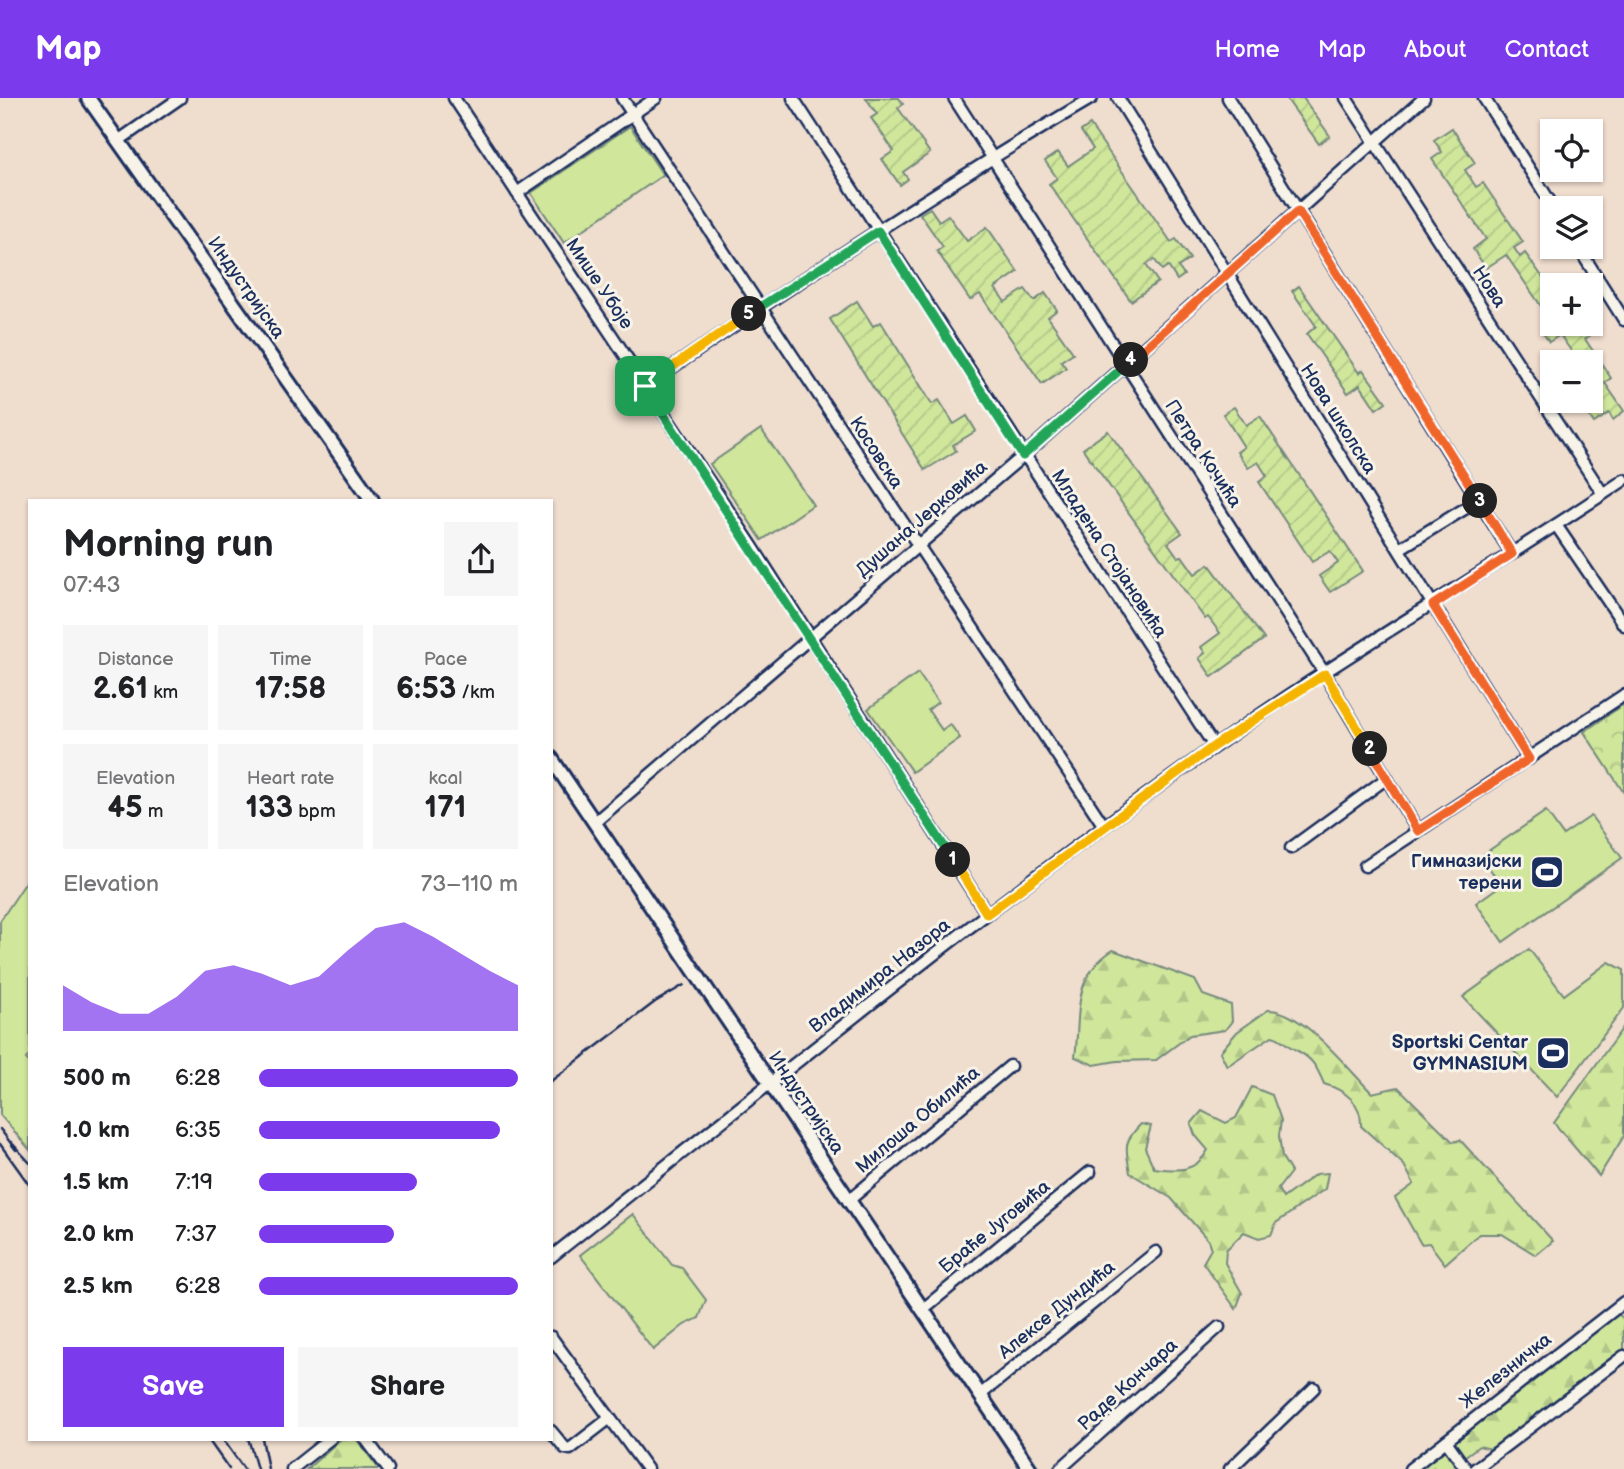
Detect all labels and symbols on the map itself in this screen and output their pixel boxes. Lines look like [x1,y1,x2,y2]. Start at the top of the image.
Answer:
street label: Индустријска [202,233,290,343]
street label: Мише Убоје [560,234,638,334]
street label: Нова [1467,262,1511,312]
pin: 5 [732,296,766,332]
pin: 4 [1114,342,1148,378]
pin [615,356,675,416]
street label: Нова школска [1295,360,1381,478]
street label: Петра Кочића [1160,396,1246,512]
street label: Косовска [844,412,908,494]
street label: Душана Јерковића [852,456,992,582]
street label: Младена Стојановића [1046,466,1172,642]
pin: 3 [1462,484,1498,518]
pin: 2 [1352,732,1388,766]
pin: 1 [936,842,970,878]
place label: Гимназијски терени [1411,850,1522,895]
sports icon: Гимназијски терени [1528,853,1566,891]
street label: Владимира Назора [805,914,955,1038]
place label: Sportski Centar GYMNASIUM [1392,1031,1528,1076]
sports icon: Sportski Centar GYMNASIUM [1534,1034,1572,1072]
street label: Индустријска [763,1047,849,1159]
street label: Милоша Обилића [851,1061,985,1179]
street label: Браће Југовића [935,1175,1055,1279]
street label: Алексе Дундића [993,1256,1120,1365]
street label: Железничка [1456,1328,1556,1414]
street label: Раде Кончара [1073,1334,1183,1436]

